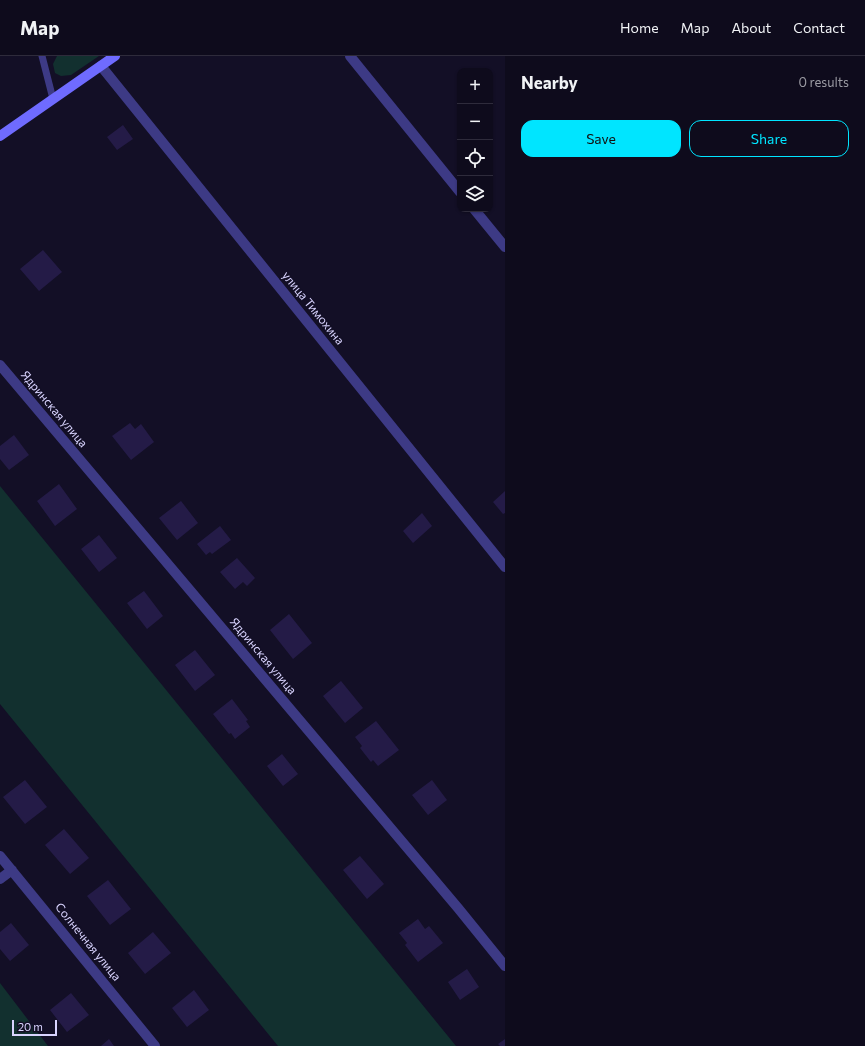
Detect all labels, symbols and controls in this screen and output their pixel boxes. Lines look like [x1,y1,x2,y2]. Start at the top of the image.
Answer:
text: Map [20,16,59,39]
text: Home [620,19,659,36]
text: Map [681,19,709,36]
text: About [731,19,771,36]
text: Contact [793,19,845,36]
map controls [457,68,493,212]
button: + [457,68,493,104]
text: Nearby [521,72,578,93]
text: 0 results [798,74,849,90]
button: − [457,104,493,140]
button: Save [521,120,681,157]
button: Share [689,120,849,157]
button: locate [457,140,493,176]
button: layers [457,176,493,212]
street label: улица Тимохина [280,268,348,347]
street label: Ядринская улица [19,367,91,450]
street label: Ядринская улица [228,614,300,697]
street label: Солнечная улица [53,900,125,983]
scale bar [12,1018,57,1037]
text: 20 m [18,1020,43,1033]

